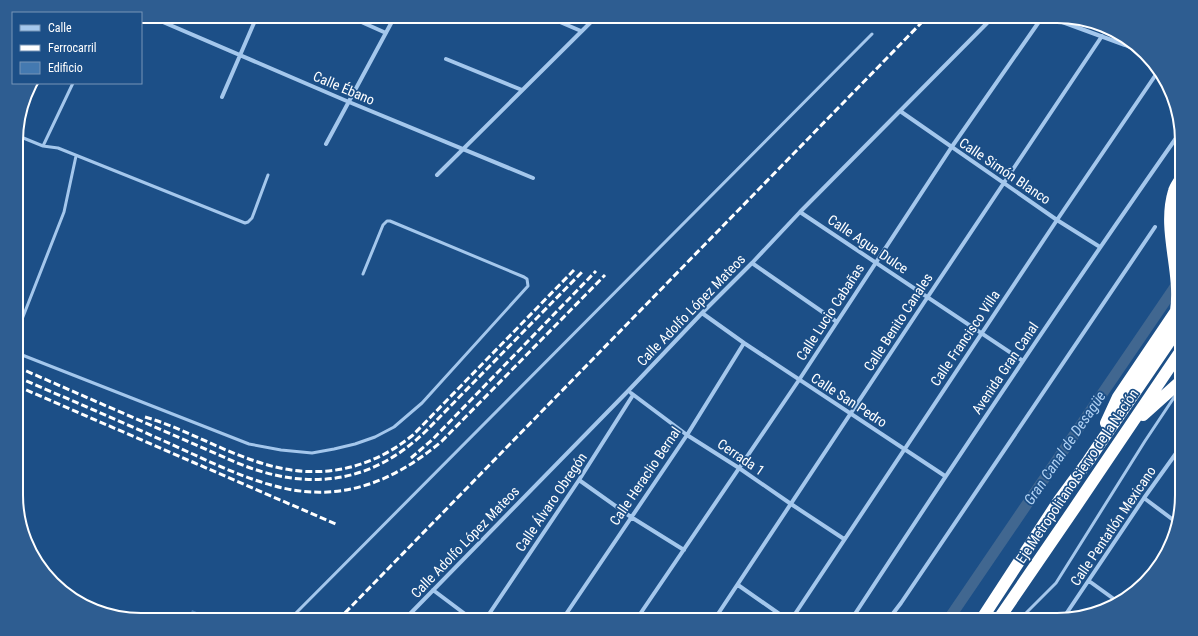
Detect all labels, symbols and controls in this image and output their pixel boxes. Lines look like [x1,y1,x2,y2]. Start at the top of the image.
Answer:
legend [12,12,142,84]
text: Calle [48,21,72,35]
text: Ferrocarril [48,41,97,55]
text: Edificio [48,61,83,75]
street label: Calle Ébano [311,67,378,108]
street label: Calle Simón Blanco [956,135,1054,207]
street label: Calle Agua Dulce [825,211,912,277]
street label: Calle Adolfo López Mateos [634,251,748,369]
street label: Calle Lucio Cabañas [793,261,867,363]
street label: Calle Benito Canales [860,270,936,374]
street label: Calle Francisco Villa [927,287,1003,389]
street label: Avenida Gran Canal [968,319,1042,417]
street label: Calle San Pedro [808,370,890,430]
street label: Eje Metropolitano Siervo de la Nación [1013,386,1141,566]
water label: Gran Canal de Desagüe [1020,388,1110,508]
street label: Calle Heraclio Bernal [606,424,684,528]
street label: Cerrada 1 [714,435,768,479]
street label: Calle Álvaro Obregón [511,449,590,554]
street label: Calle Pentatlón Mexicano [1067,463,1159,589]
street label: Calle Adolfo López Mateos [408,483,522,601]

